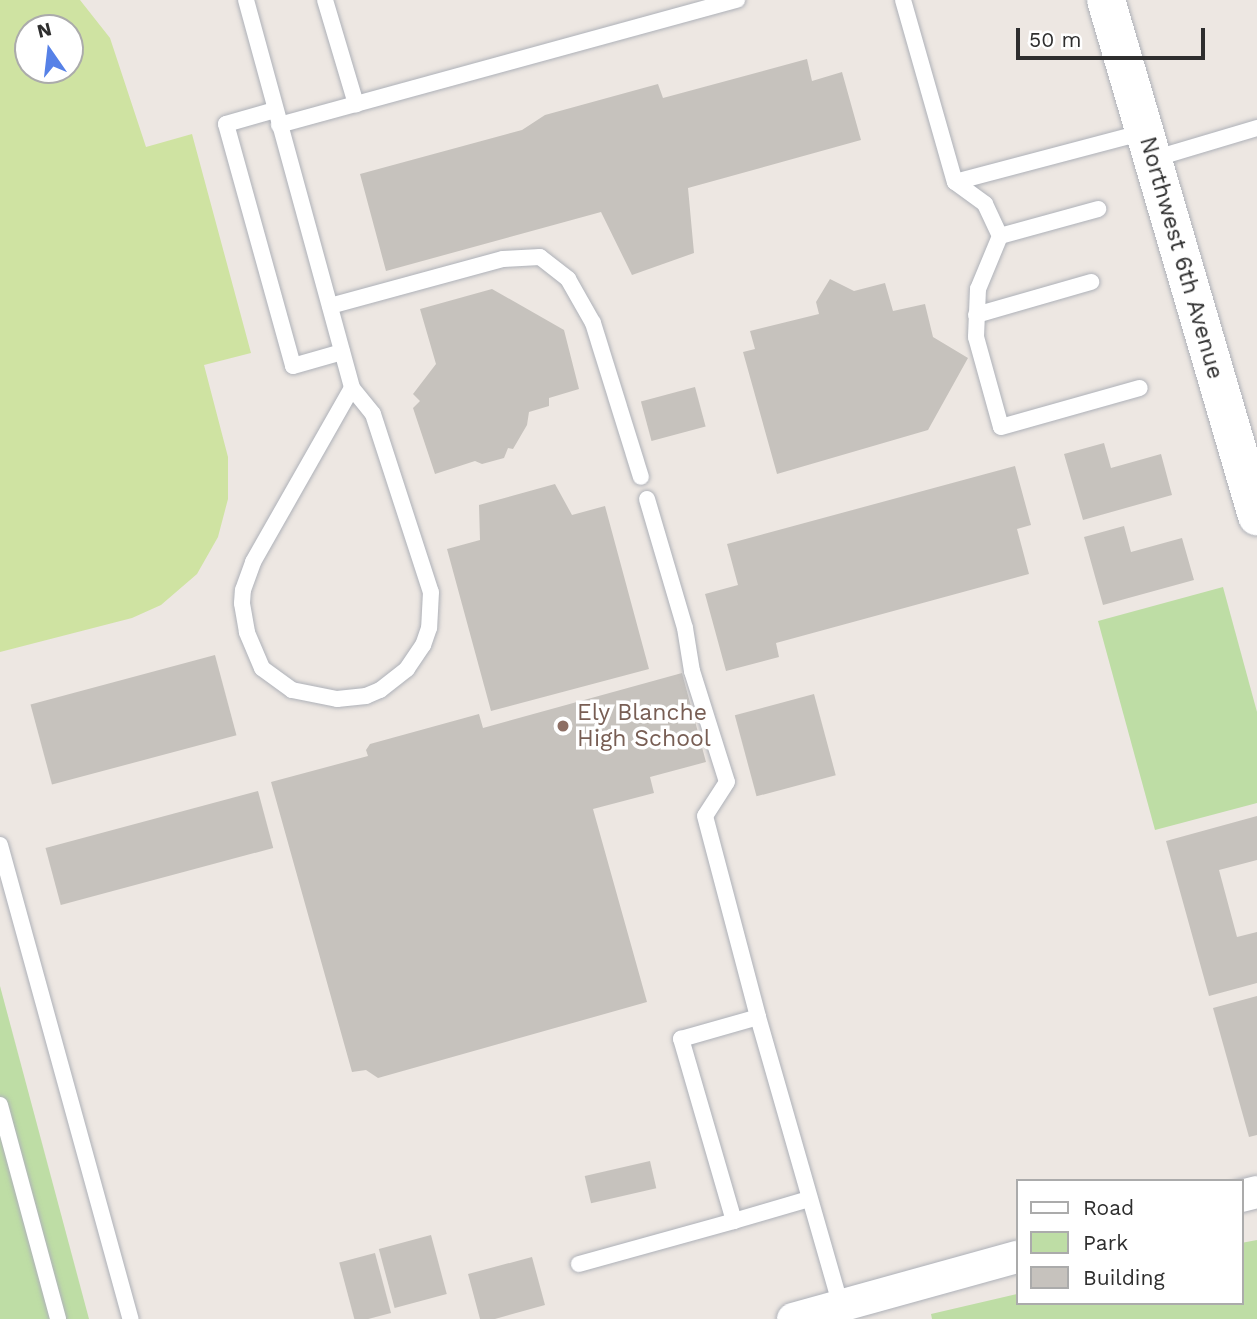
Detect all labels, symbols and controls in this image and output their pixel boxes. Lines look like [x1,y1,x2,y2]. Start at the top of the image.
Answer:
north arrow [14,14,84,84]
scale bar [1019,14,1208,58]
text: N [35,17,54,43]
text: 50 m [1029,27,1081,52]
street label: Northwest 6th Avenue [1133,133,1229,383]
place label: Ely Blanche High School [577,699,711,753]
marker: Ely Blanche High School [555,718,571,734]
legend [1016,1179,1243,1305]
text: Road [1083,1195,1134,1220]
text: Park [1083,1230,1128,1255]
text: Building [1083,1265,1165,1290]

